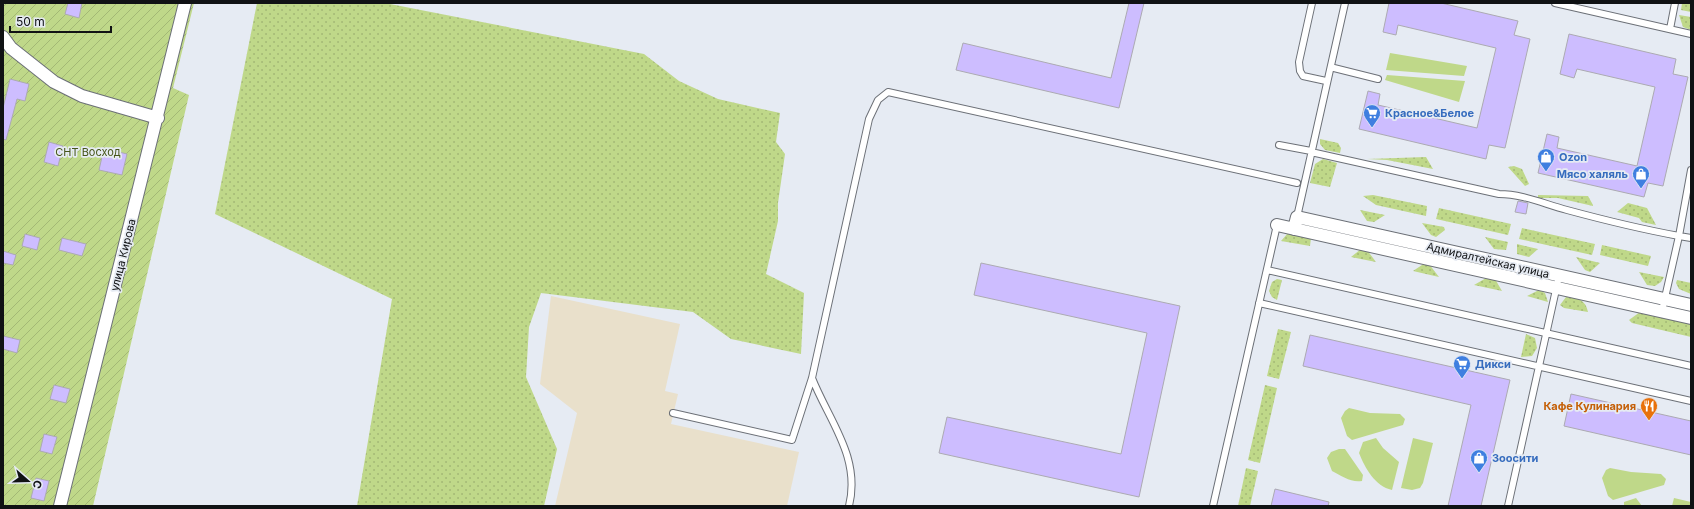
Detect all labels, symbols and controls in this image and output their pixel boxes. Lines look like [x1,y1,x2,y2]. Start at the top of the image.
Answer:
scale bar [10,8,111,34]
text: 50 m [16,14,45,29]
supermarket icon: Красное&Белое [1362,103,1382,128]
place label: Красное&Белое [1385,106,1474,120]
park label: СНТ Восход [55,145,121,159]
shop icon: Ozon [1536,147,1556,172]
place label: Ozon [1559,150,1587,164]
shop icon: Мясо халяль [1631,164,1651,189]
place label: Мясо халяль [1557,167,1629,181]
street label: улица Кирова [107,217,139,293]
street label: Адмиралтейская улица [1425,239,1551,281]
supermarket icon: Дикси [1452,354,1472,379]
place label: Дикси [1475,357,1511,371]
restaurant icon: Кафе Кулинария [1639,396,1659,421]
place label: Кафе Кулинария [1543,399,1636,413]
shop icon: Зоосити [1469,448,1489,473]
place label: Зоосити [1492,451,1539,465]
north arrow [8,461,48,501]
text: С [29,478,45,491]

